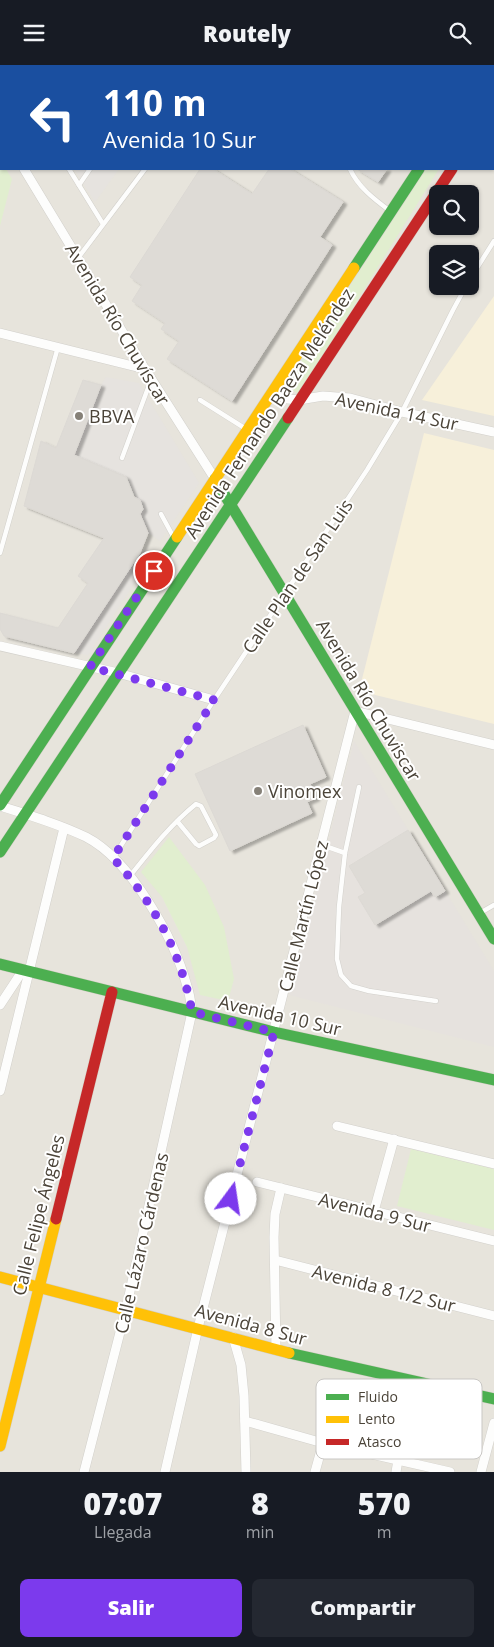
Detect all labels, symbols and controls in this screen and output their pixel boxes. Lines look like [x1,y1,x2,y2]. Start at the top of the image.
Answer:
text: Routely [203,18,291,48]
icon: menu [20,19,48,47]
icon: search [446,19,474,47]
text: 110 m [103,79,207,126]
icon: left [20,85,85,150]
text: Avenida 10 Sur [103,124,256,154]
map controls [429,185,479,295]
button: search [429,185,479,235]
street label: Avenida Río Chuvíscar [60,239,176,410]
button: layers [429,245,479,295]
street label: Avenida Fernando Baeza Meléndez [179,283,359,543]
street label: Avenida 14 Sur [333,386,461,436]
place label: BBVA [89,404,135,428]
marker: BBVA [73,410,85,422]
street label: Calle Plan de San Luis [236,494,358,658]
pin [133,550,175,592]
icon: arrive [140,557,168,585]
street label: Avenida Río Chuviscar [311,615,427,786]
place label: Vinomex [268,779,342,803]
marker: Vinomex [252,785,264,797]
street label: Calle Martín López [273,838,333,994]
street label: Avenida 10 Sur [216,989,344,1041]
street label: Calle Felipe Ángeles [6,1132,70,1298]
street label: Calle Lázaro Cárdenas [108,1150,174,1336]
position arrow [204,1172,256,1224]
street label: Avenida 9 Sur [316,1186,434,1238]
street label: Avenida 8 1/2 Sur [310,1259,459,1318]
street label: Avenida 8 Sur [192,1298,310,1351]
legend [316,1379,482,1459]
text: Fluido [358,1387,398,1406]
text: Lento [358,1409,395,1428]
text: Atasco [358,1432,401,1451]
text: 07:07 [83,1483,162,1524]
text: 8 [251,1483,269,1524]
text: 570 [358,1483,411,1524]
text: Llegada [94,1521,152,1543]
text: min [246,1521,274,1543]
text: m [377,1521,392,1543]
button: Salir [20,1579,242,1637]
button: Compartir [252,1579,474,1637]

